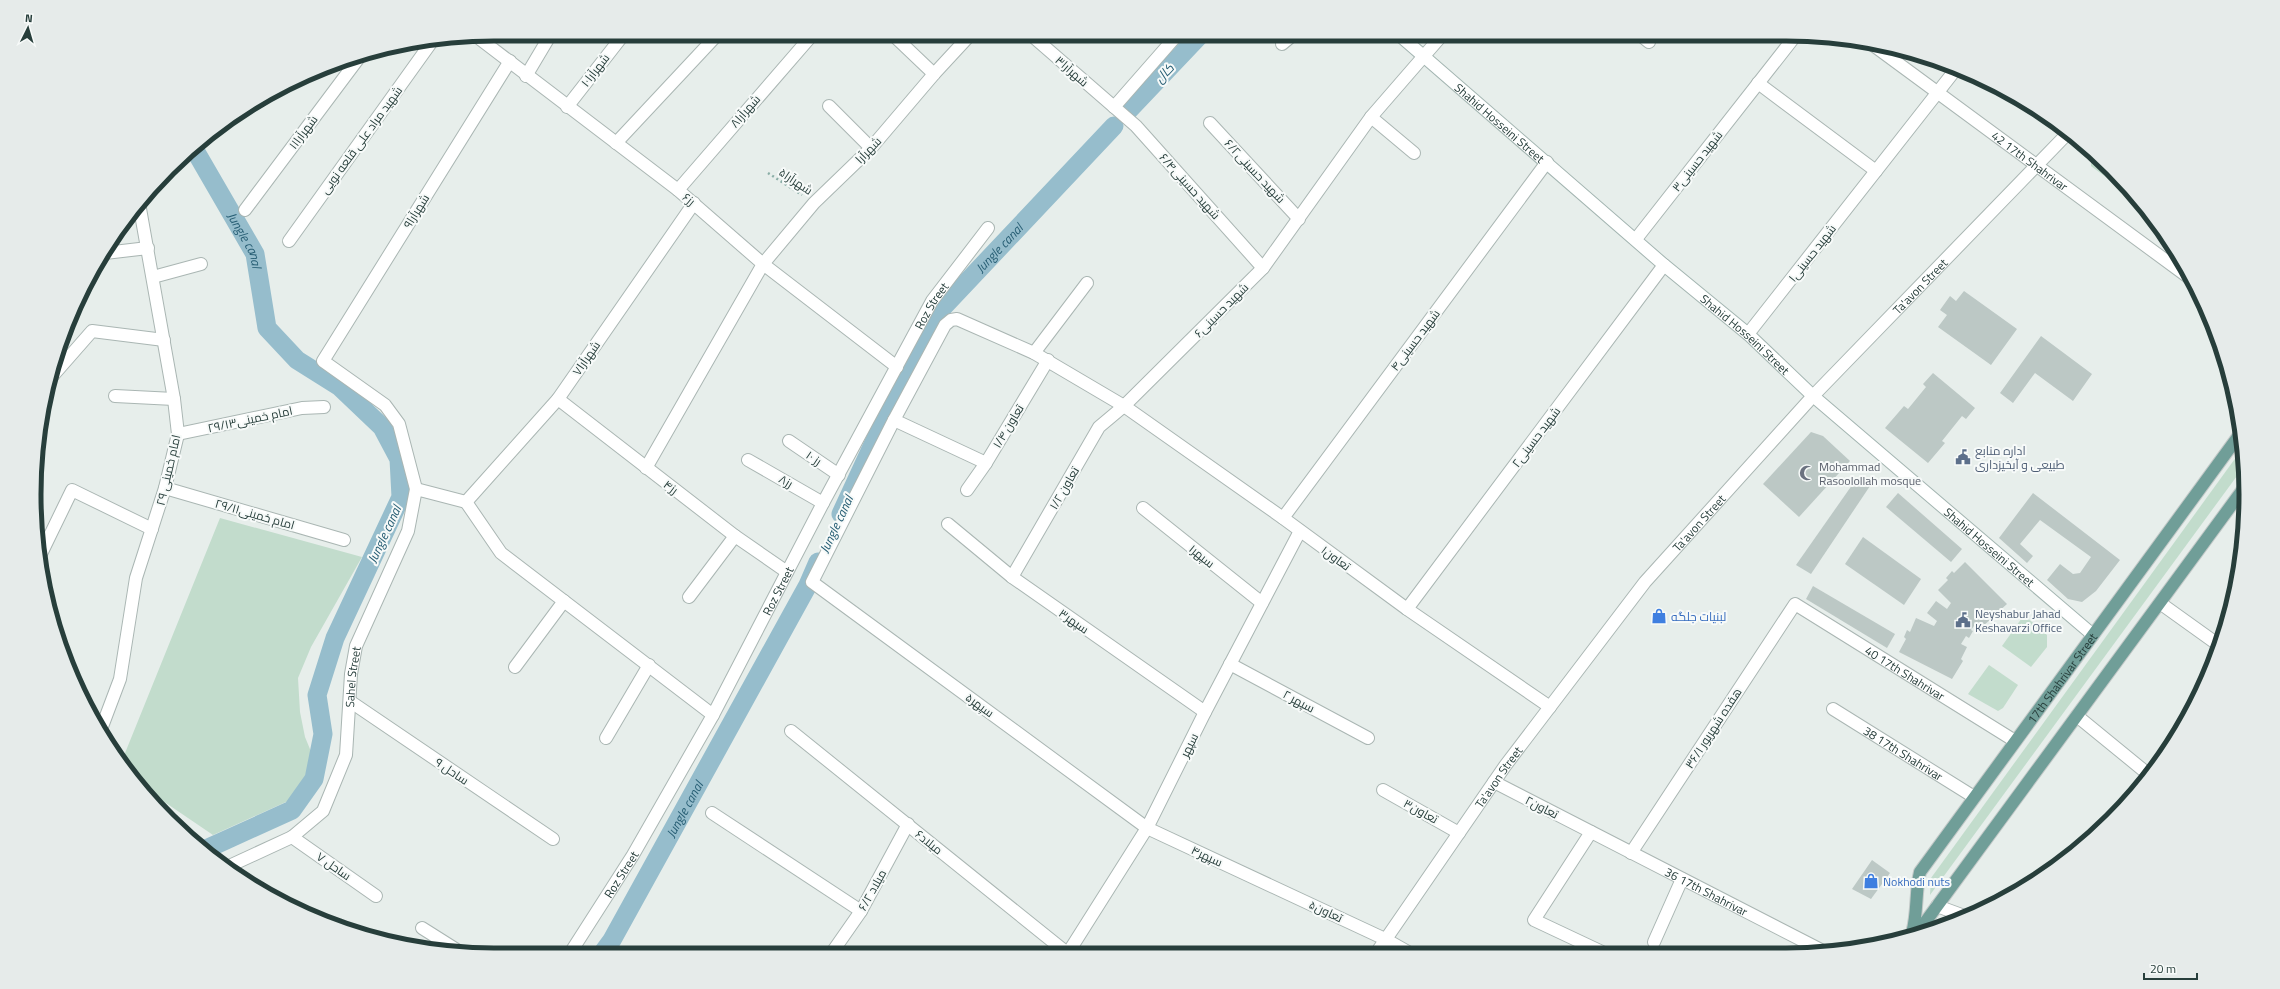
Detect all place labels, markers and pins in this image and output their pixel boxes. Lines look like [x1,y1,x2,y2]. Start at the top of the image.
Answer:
place label: اداره منابع طبیعی و آبخیزداری [1975,441,2065,474]
public building icon: اداره منابع طبیعی و آبخیزداری [1954,448,1972,466]
place label: Mohammad Rasoolollah mosque [1819,457,1921,490]
mosque icon: Mohammad Rasoolollah mosque [1798,464,1816,482]
place label: Neyshabur Jahad Keshavarzi Office [1975,604,2062,637]
shop icon: لبنیات جلگه [1650,607,1668,625]
place label: لبنیات جلگه [1671,607,1726,626]
public building icon: Neyshabur Jahad Keshavarzi Office [1954,611,1972,629]
shop icon: Nokhodi nuts [1862,872,1880,890]
place label: Nokhodi nuts [1883,872,1951,891]

